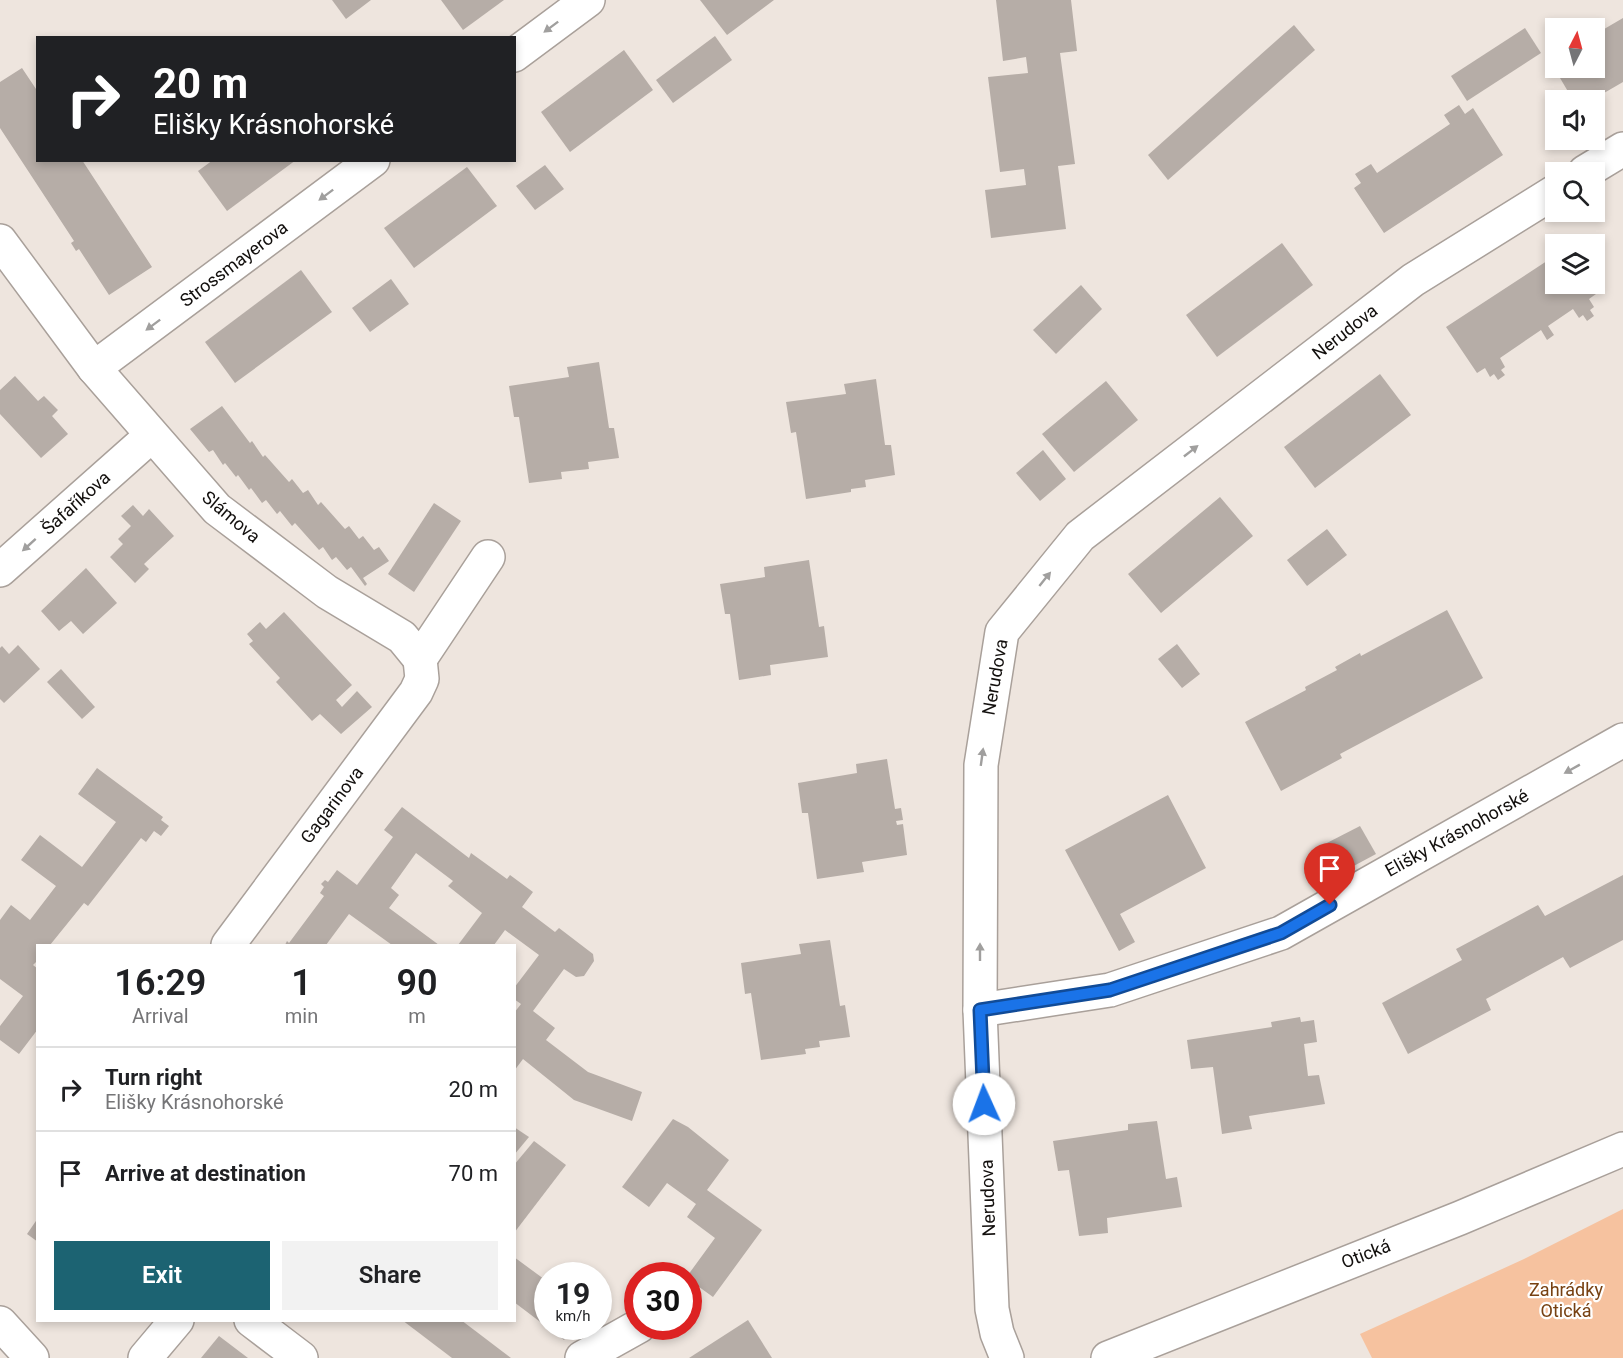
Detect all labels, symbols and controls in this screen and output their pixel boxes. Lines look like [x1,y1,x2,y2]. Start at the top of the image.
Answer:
north arrow [1545,18,1605,78]
map controls [1545,18,1605,294]
one-way arrow [544,21,559,33]
text: 20 m [153,59,248,108]
icon: right [54,60,132,138]
button: sound [1545,90,1605,150]
text: Elišky Krásnohorské [153,109,394,141]
button: search [1545,162,1605,222]
one-way arrow [319,189,334,201]
street label: Strossmayerova [176,216,292,311]
button: layers [1545,234,1605,294]
street label: Nerudova [1308,300,1382,364]
one-way arrow [145,318,161,331]
one-way arrow [1183,445,1198,457]
street label: Šafaříkova [37,466,114,539]
street label: Slámova [198,486,265,547]
one-way arrow [22,538,37,551]
one-way arrow [1038,572,1051,587]
street label: Nerudova [977,637,1012,717]
one-way arrow [978,747,987,766]
street label: Gagarinova [296,762,367,847]
one-way arrow [1564,763,1580,774]
street label: Elišky Krásnohorské [1381,784,1532,881]
pin [1304,843,1355,905]
icon: arrive [1313,852,1346,885]
one-way arrow [975,942,985,961]
text: 16:29 [114,962,206,1004]
text: 1 [291,962,312,1004]
text: 90 [397,962,438,1004]
text: Arrival [132,1004,189,1028]
text: min [285,1004,318,1028]
text: m [408,1004,426,1028]
text: Turn right [105,1065,202,1090]
position arrow [952,1072,1016,1136]
icon: right [54,1073,87,1106]
text: 20 m [449,1077,498,1102]
text: Elišky Krásnohorské [105,1090,284,1114]
icon: arrive [54,1157,87,1190]
street label: Nerudova [976,1159,999,1237]
text: Arrive at destination [105,1161,306,1186]
text: 70 m [449,1161,498,1186]
street label: Otická [1338,1235,1393,1272]
button: Exit [54,1241,270,1310]
button: Share [282,1241,498,1310]
speed limit sign: 30 [624,1262,702,1340]
text: 19 [556,1276,590,1311]
park label: Zahrádky Otická [1529,1279,1603,1321]
text: km/h [555,1307,591,1325]

